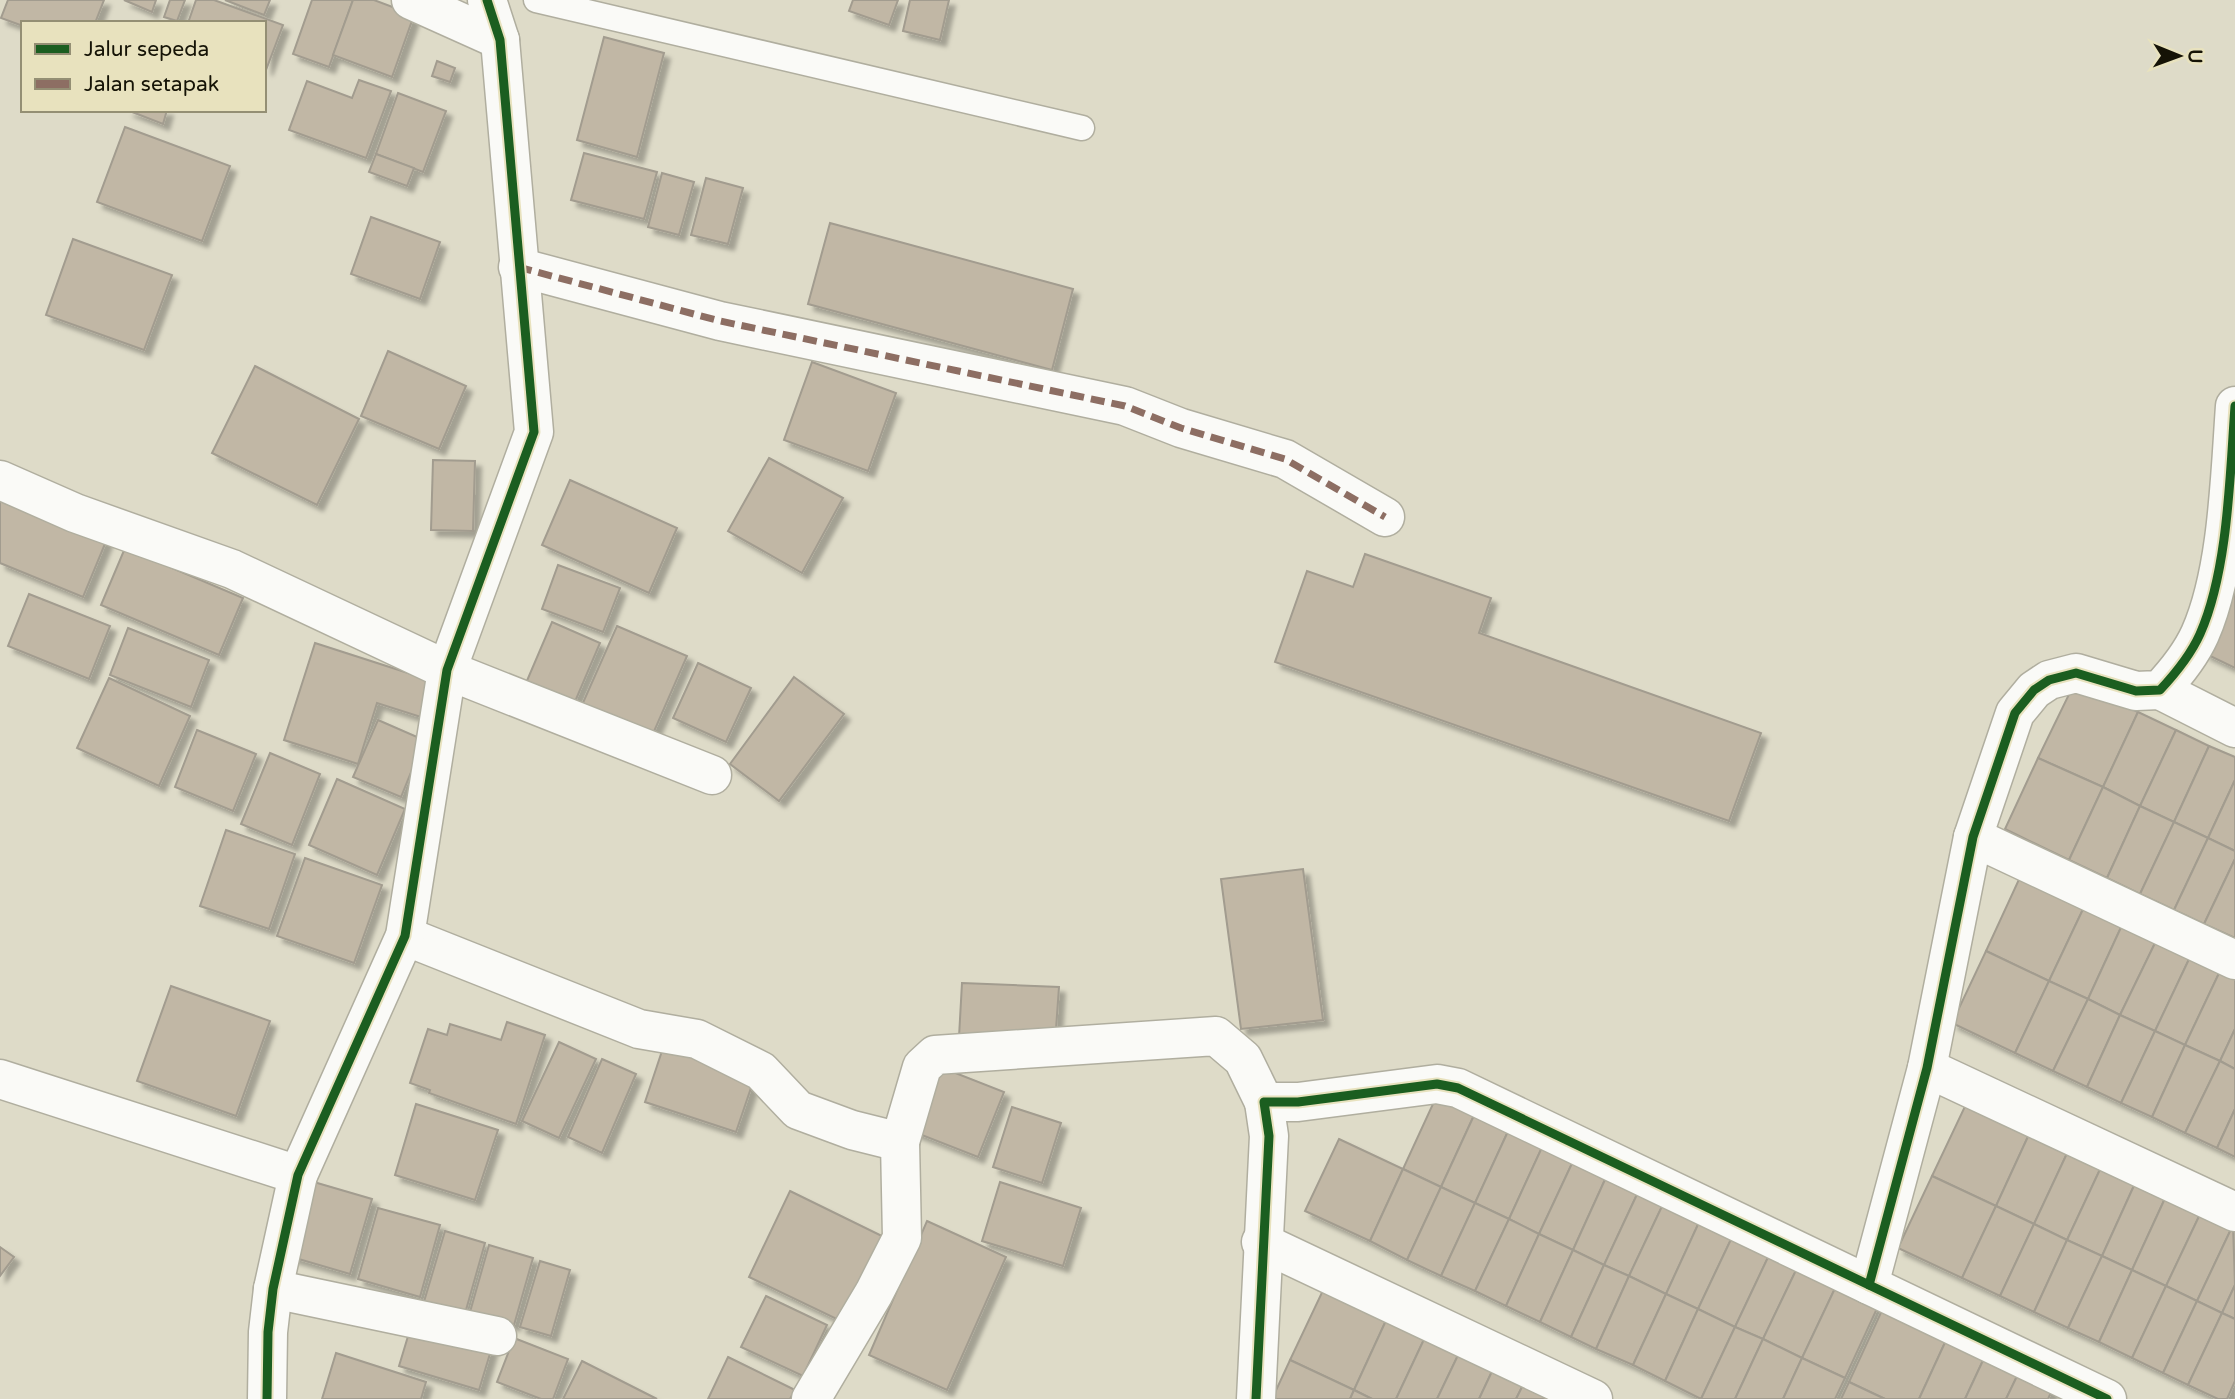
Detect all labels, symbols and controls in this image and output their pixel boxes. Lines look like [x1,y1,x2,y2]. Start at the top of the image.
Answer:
legend [21,21,266,112]
north arrow [2144,21,2214,91]
text: Jalur sepeda [84,37,209,62]
text: U [2184,49,2206,64]
text: Jalan setapak [84,72,219,97]

